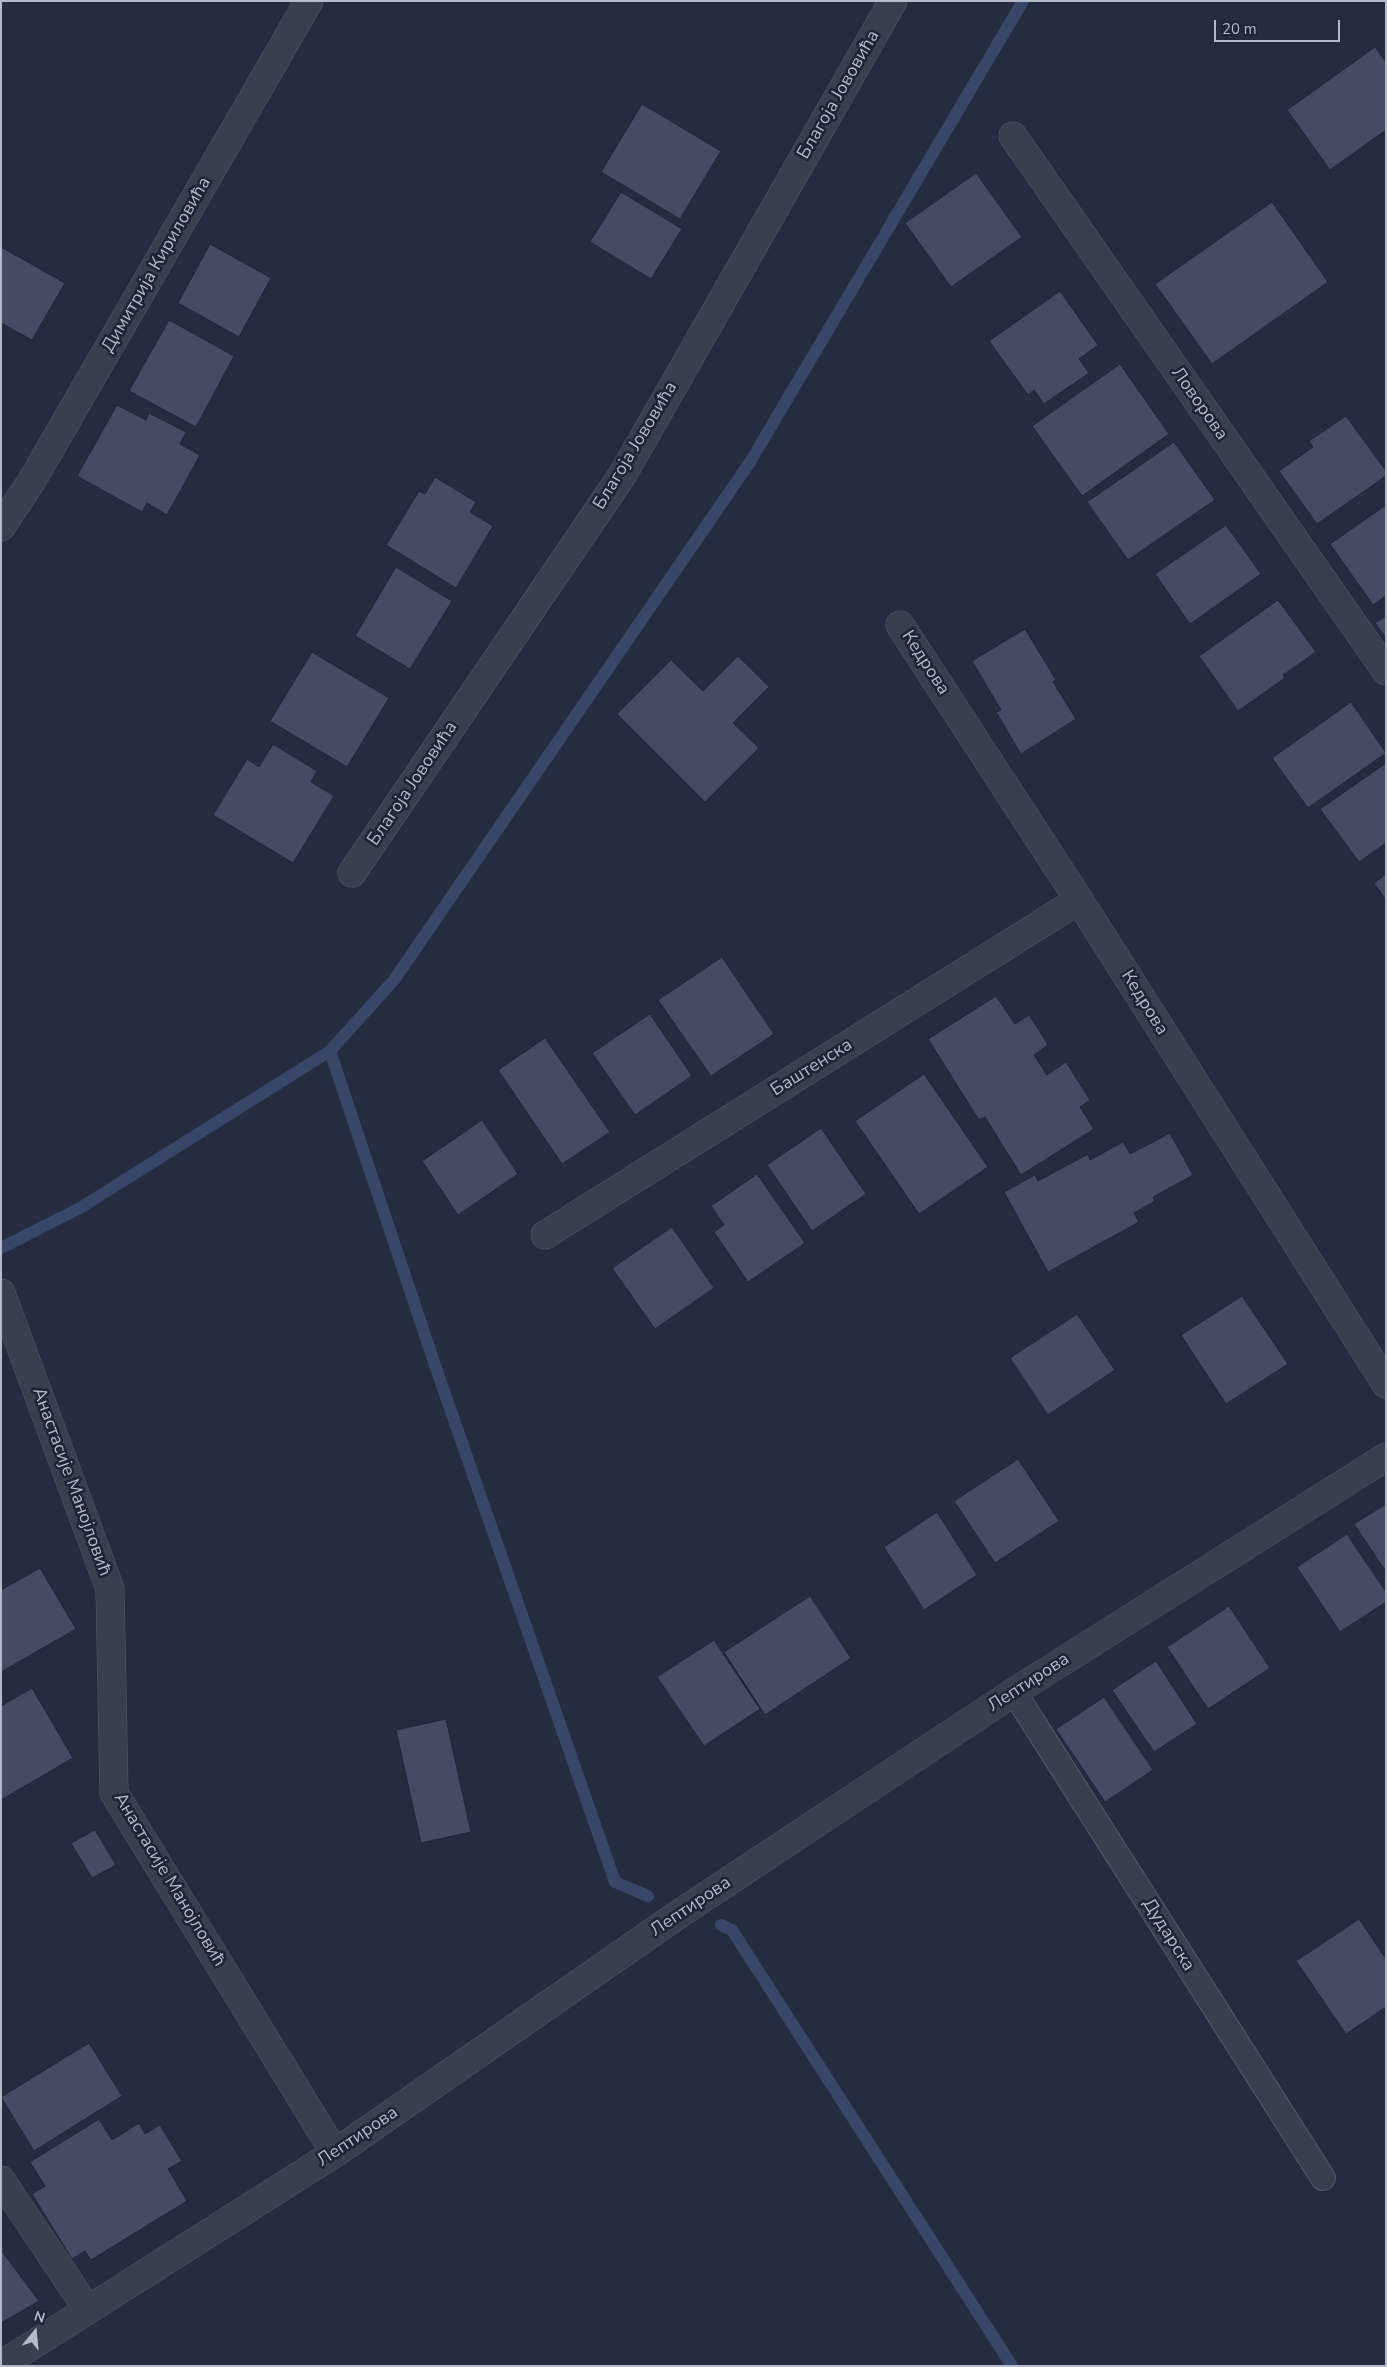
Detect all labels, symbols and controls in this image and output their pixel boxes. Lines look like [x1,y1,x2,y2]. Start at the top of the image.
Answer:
scale bar [1217,10,1343,42]
text: 20 m [1222,19,1257,39]
street label: Благоја Јововића [793,27,885,163]
street label: Димитрија Кириловића [98,173,216,357]
street label: Ловорова [1166,363,1232,445]
street label: Благоја Јововића [589,378,683,514]
street label: Кедрова [896,627,954,699]
street label: Благоја Јововића [363,718,463,850]
street label: Кедрова [1116,967,1172,1039]
street label: Баштенска [767,1034,857,1102]
street label: Анастасије Манојловић [27,1385,115,1579]
street label: Лептирова [984,1649,1074,1717]
street label: Анастасије Манојловић [109,1789,229,1971]
street label: Лептирова [647,1872,735,1942]
street label: Дударска [1137,1895,1199,1975]
street label: Лептирова [314,2102,402,2172]
north arrow [10,2307,60,2357]
text: N [32,2307,47,2328]

